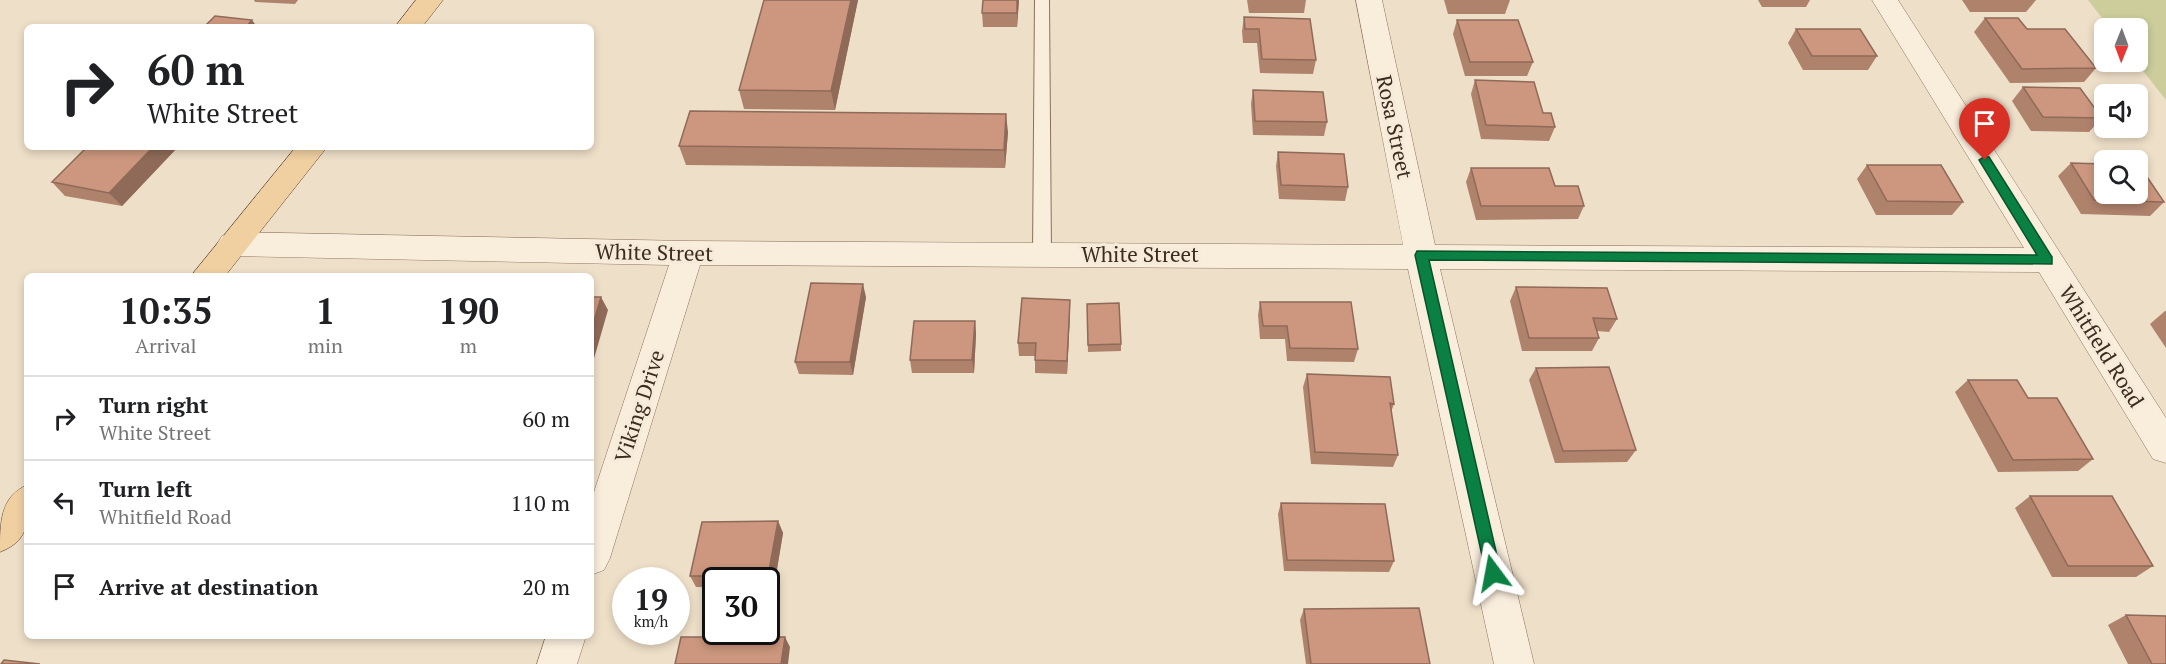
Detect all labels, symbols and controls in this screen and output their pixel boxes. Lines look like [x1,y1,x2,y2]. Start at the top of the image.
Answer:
north arrow [2094,18,2148,72]
map controls [2094,18,2148,204]
text: 60 m [147,41,245,97]
icon: right [48,48,126,126]
street label: Rosa Street [1370,73,1420,182]
button: sound [2094,84,2148,138]
text: White Street [147,95,298,131]
pin [1959,98,2010,160]
icon: arrive [1968,107,2001,140]
button: search [2094,150,2148,204]
street label: White Street [595,237,713,267]
street label: White Street [1081,240,1199,268]
street label: Whitfield Road [2053,280,2151,413]
text: 10:35 [119,287,213,334]
text: 1 [315,287,336,334]
text: 190 [438,287,499,334]
text: Arrival [135,332,197,359]
text: min [308,332,343,359]
text: m [460,332,477,359]
street label: Viking Drive [608,346,670,466]
text: Turn right [99,390,208,419]
icon: right [48,402,81,435]
text: 60 m [522,404,570,433]
text: White Street [99,419,211,446]
text: Turn left [99,474,192,503]
icon: left [48,486,81,519]
text: 110 m [510,488,570,517]
text: Whitfield Road [99,503,232,530]
position arrow [1461,541,1525,605]
speed limit sign: 30 [702,567,780,645]
icon: arrive [48,570,81,603]
text: Arrive at destination [99,572,318,601]
text: 20 m [522,572,570,601]
text: 19 [634,579,668,619]
text: km/h [634,611,668,631]

